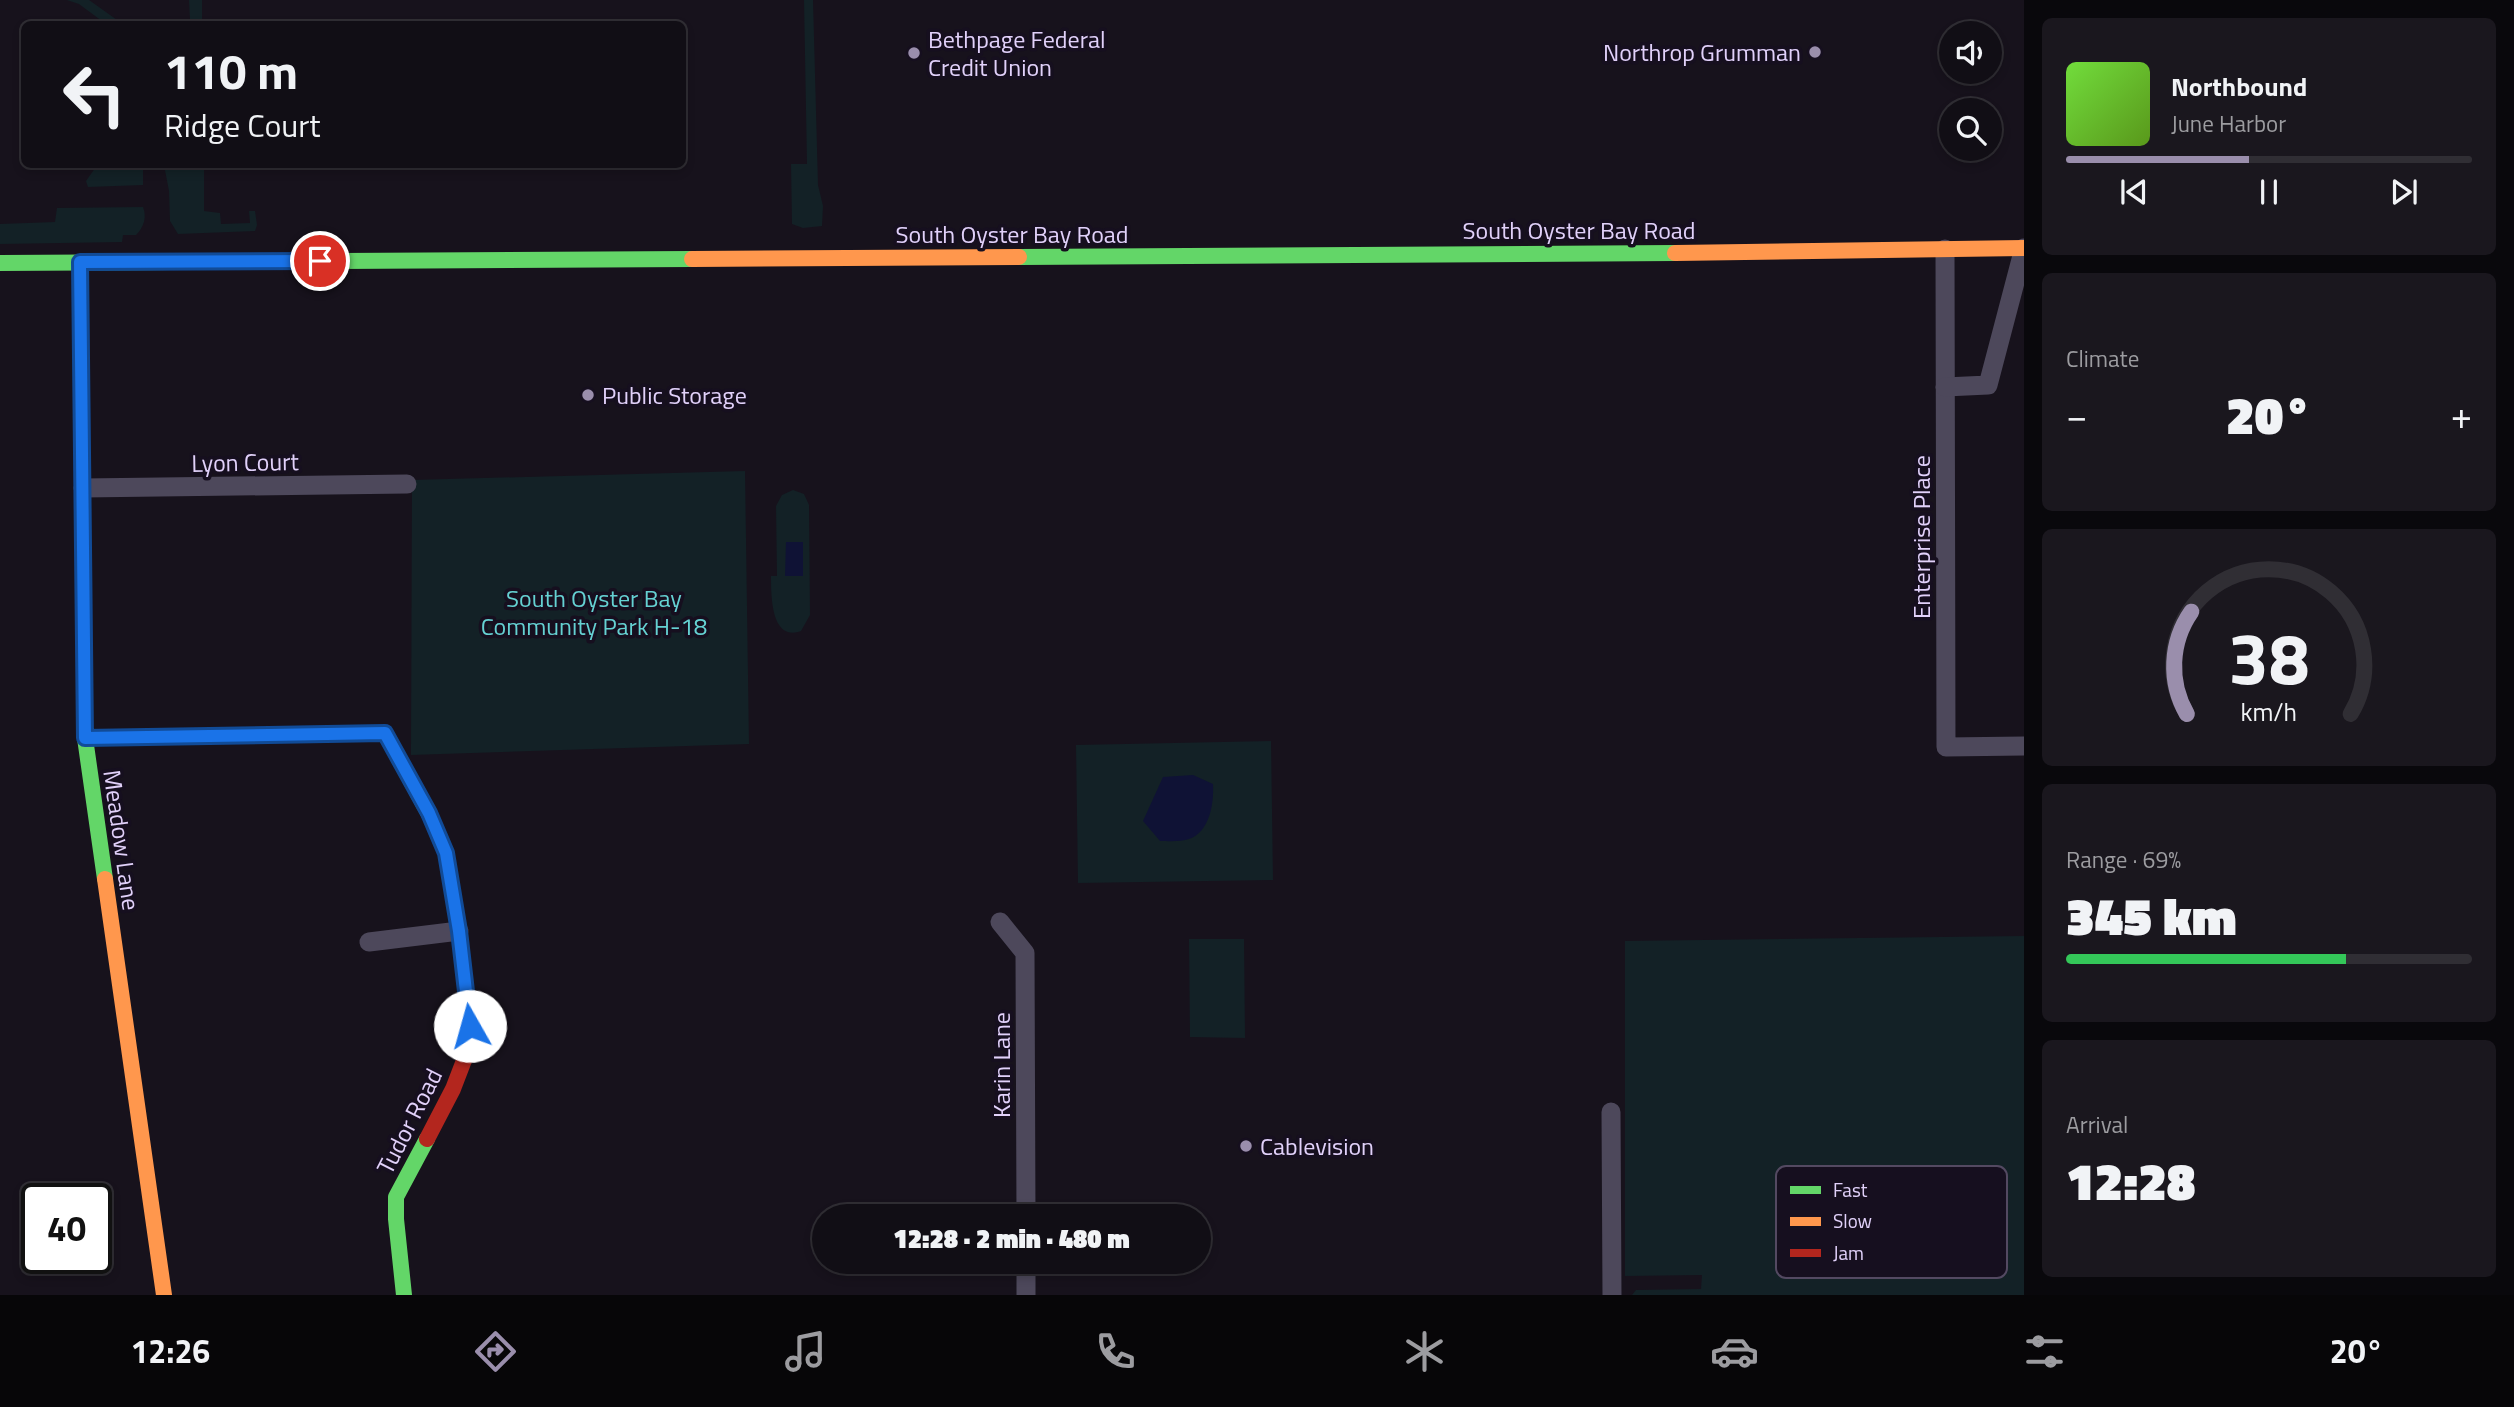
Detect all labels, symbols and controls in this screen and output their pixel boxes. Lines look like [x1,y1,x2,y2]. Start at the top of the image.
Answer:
place label: Bethpage Federal Credit Union [928,21,1106,85]
map controls [1939,21,2002,161]
button: sound [1939,21,2002,84]
text: 110 m [164,33,298,108]
place label: Northrop Grumman [1603,34,1801,70]
marker: Northrop Grumman [1807,44,1823,60]
marker: Bethpage Federal Credit Union [906,45,922,61]
icon: left [49,49,140,140]
text: Northbound [2171,67,2307,106]
button: search [1939,98,2002,161]
text: Ridge Court [164,101,321,149]
text: June Harbor [2171,106,2286,141]
icon: previous [2115,173,2153,211]
icon: pause [2250,173,2288,211]
icon: next [2385,173,2423,211]
street label: South Oyster Bay Road [1462,212,1696,248]
street label: South Oyster Bay Road [895,216,1129,252]
pin [290,231,350,291]
icon: arrive [301,242,339,280]
text: Climate [2066,341,2139,376]
text: 20° [2226,375,2312,454]
place label: Public Storage [602,377,747,413]
text: − [2066,386,2087,444]
text: + [2451,386,2472,444]
marker: Public Storage [580,387,596,403]
street label: Lyon Court [191,443,300,481]
street label: Enterprise Place [1903,455,1939,619]
park label: South Oyster Bay Community Park H-18 [481,580,707,644]
text: 38 [2228,602,2310,712]
text: km/h [2241,692,2297,730]
street label: Meadow Lane [94,767,150,913]
text: Range · 69% [2066,842,2181,877]
text: 345 km [2066,876,2237,955]
position arrow [433,989,507,1063]
street label: Karin Lane [983,1012,1019,1118]
street label: Tudor Road [367,1062,451,1180]
text: Arrival [2066,1107,2128,1142]
place label: Cablevision [1260,1128,1374,1164]
marker: Cablevision [1238,1138,1254,1154]
text: 12:28 [2066,1141,2195,1220]
legend [1776,1166,2007,1278]
text: Fast [1833,1175,1868,1204]
speed limit sign: 40 [21,1183,112,1274]
text: Slow [1833,1206,1872,1235]
text: 12:28 · 2 min · 480 m [893,1219,1130,1258]
text: Jam [1833,1238,1864,1267]
text: 12:26 [130,1327,210,1375]
icon: directions [471,1327,520,1376]
icon: music [781,1327,830,1376]
icon: phone [1091,1327,1140,1376]
icon: climate [1400,1327,1449,1376]
icon: car [1710,1327,1759,1376]
icon: filters [2020,1327,2069,1376]
text: 20° [2330,1327,2384,1375]

